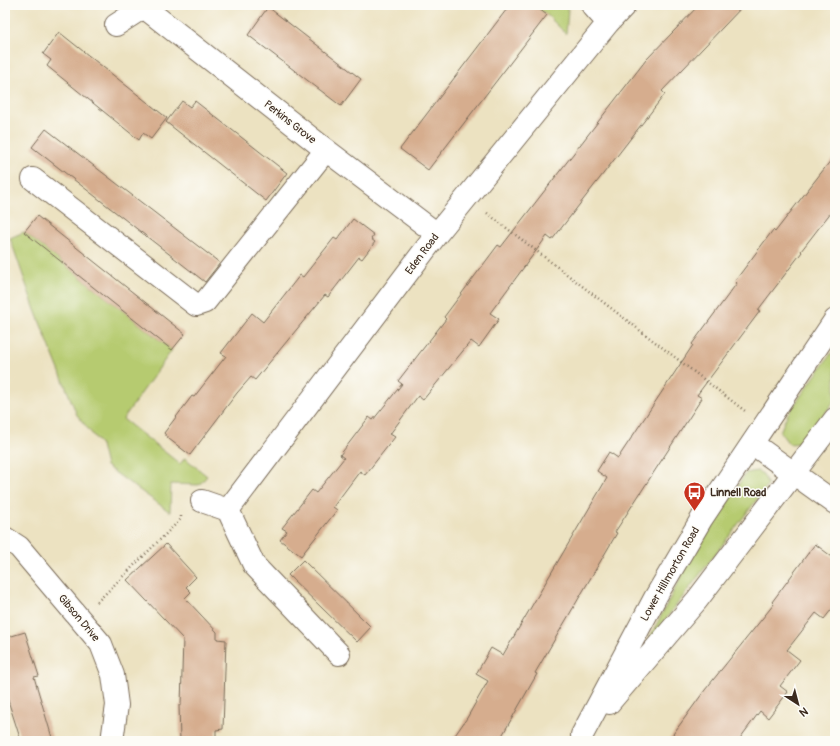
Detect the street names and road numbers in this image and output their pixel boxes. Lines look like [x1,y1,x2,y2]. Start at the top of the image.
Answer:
street label: Perkins Grove [261,98,319,147]
street label: Eden Road [402,231,442,277]
street label: Lower Hillmorton Road [638,525,702,623]
street label: Gibson Drive [56,592,103,645]

